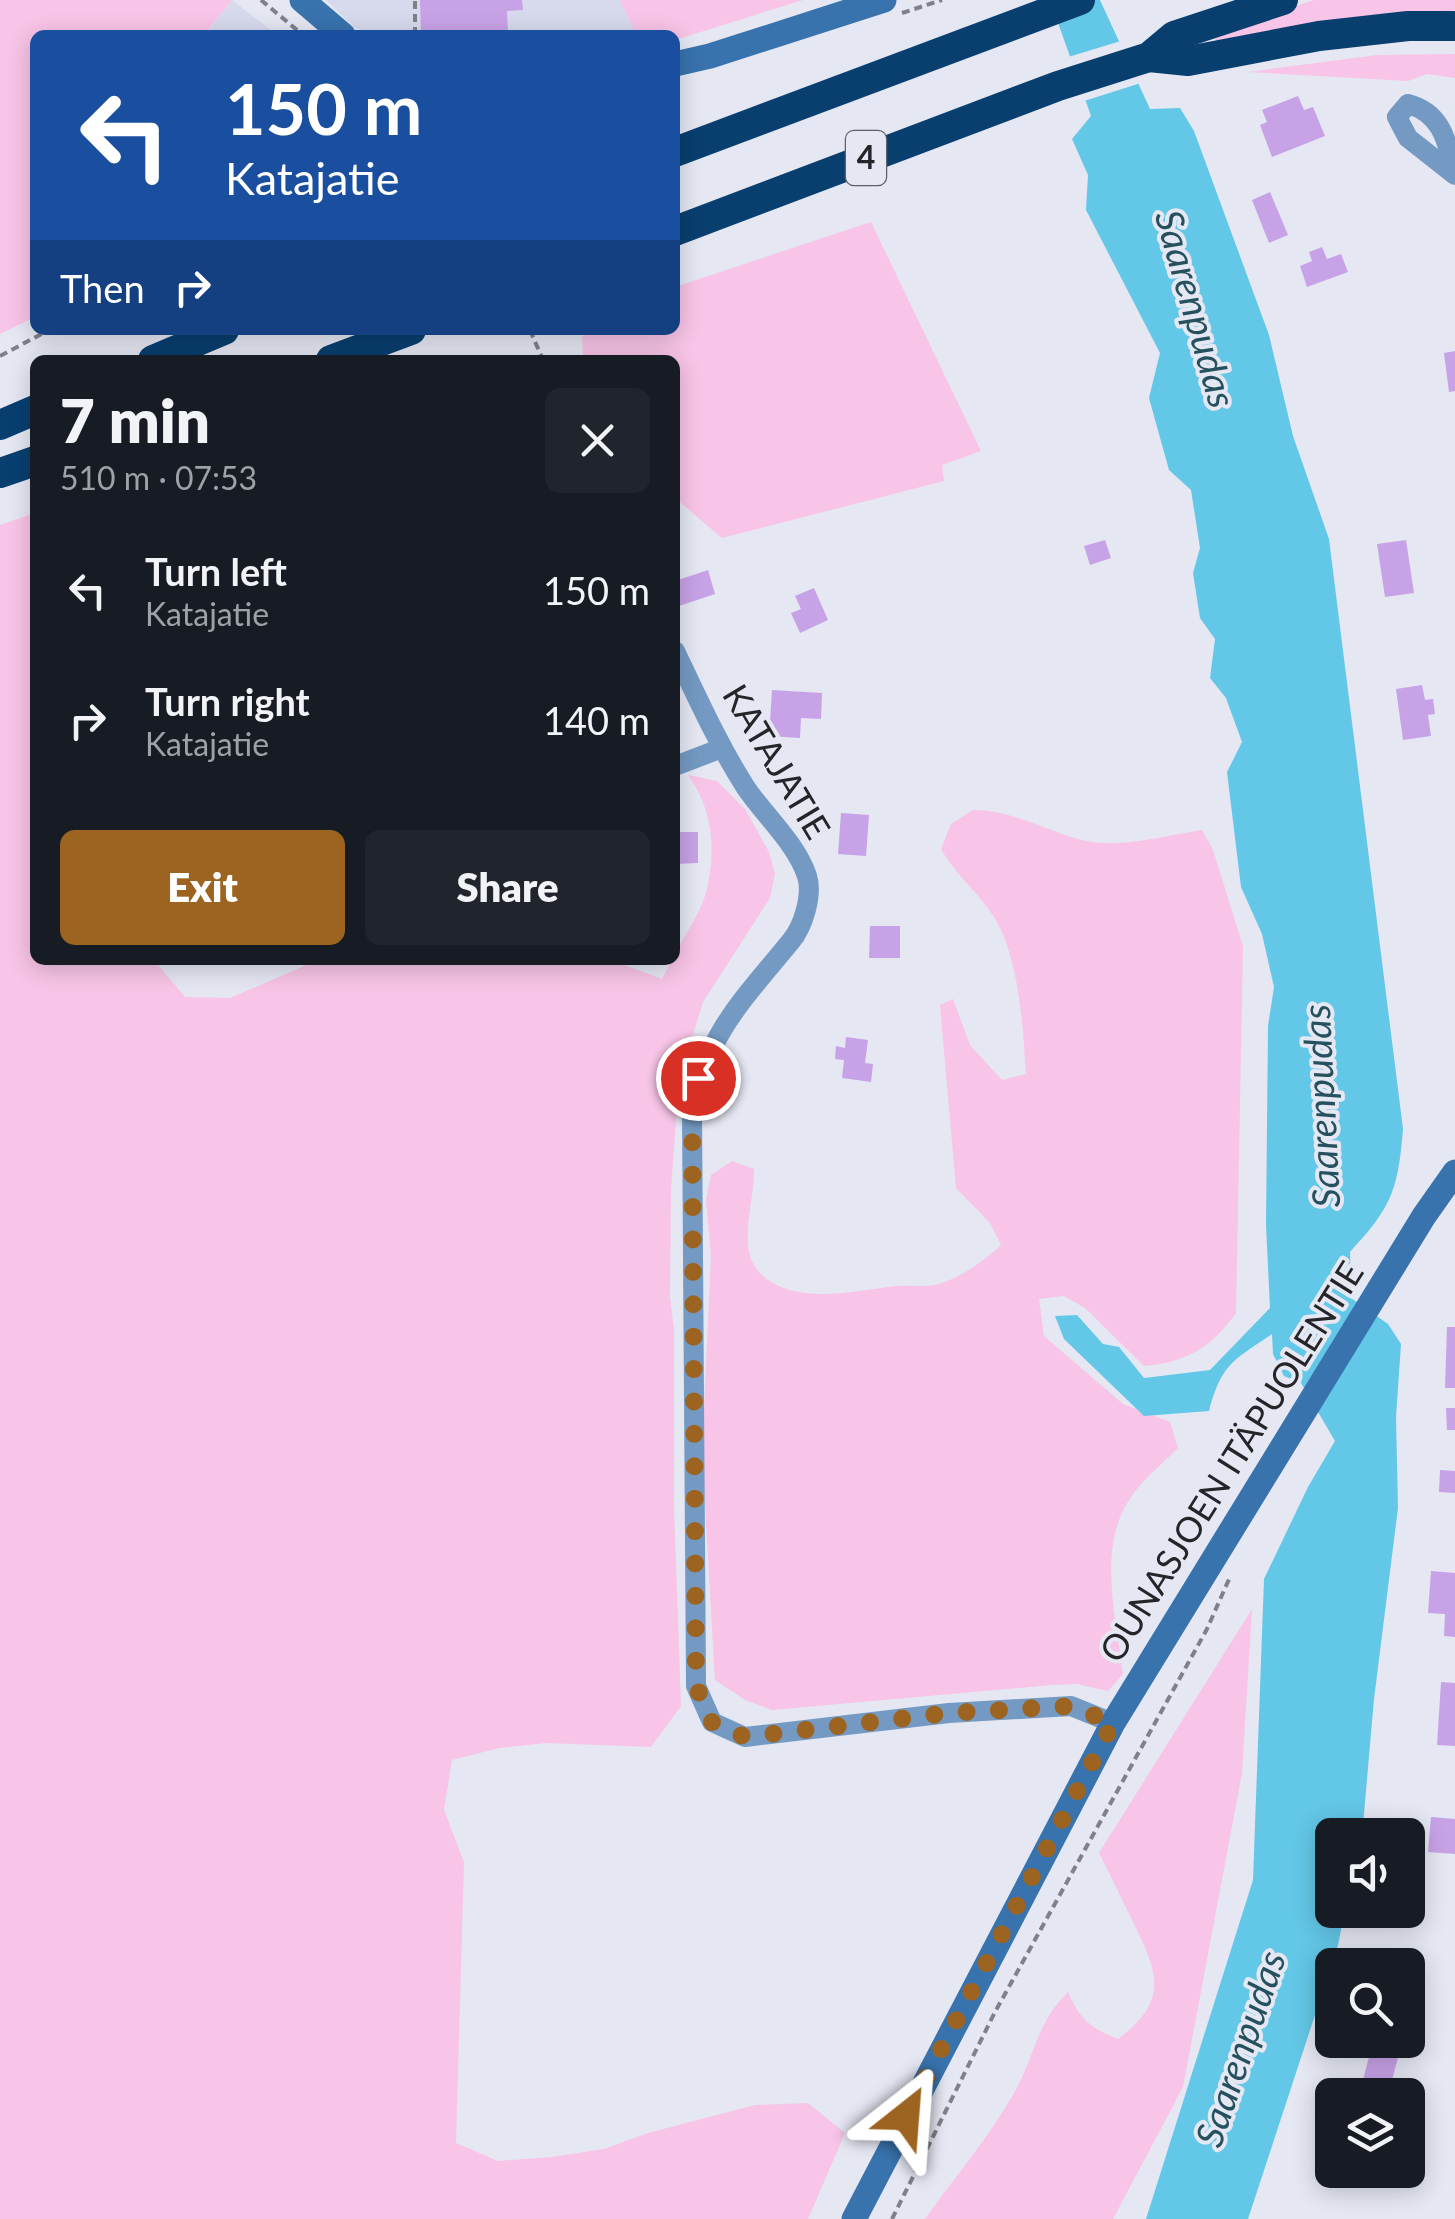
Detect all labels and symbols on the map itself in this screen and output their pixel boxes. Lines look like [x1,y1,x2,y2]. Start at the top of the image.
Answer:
road number: 4 [846,131,886,185]
water label: Saarenpudas [1147,204,1247,413]
street label: KATAJATIE [715,676,840,846]
water label: Saarenpudas [1292,1003,1348,1209]
pin [656,1036,741,1121]
street label: OUNASJOEN ITÄPUOLENTIE [1090,1253,1371,1669]
water label: Saarenpudas [1184,1945,1294,2152]
position arrow [854,2064,958,2168]

